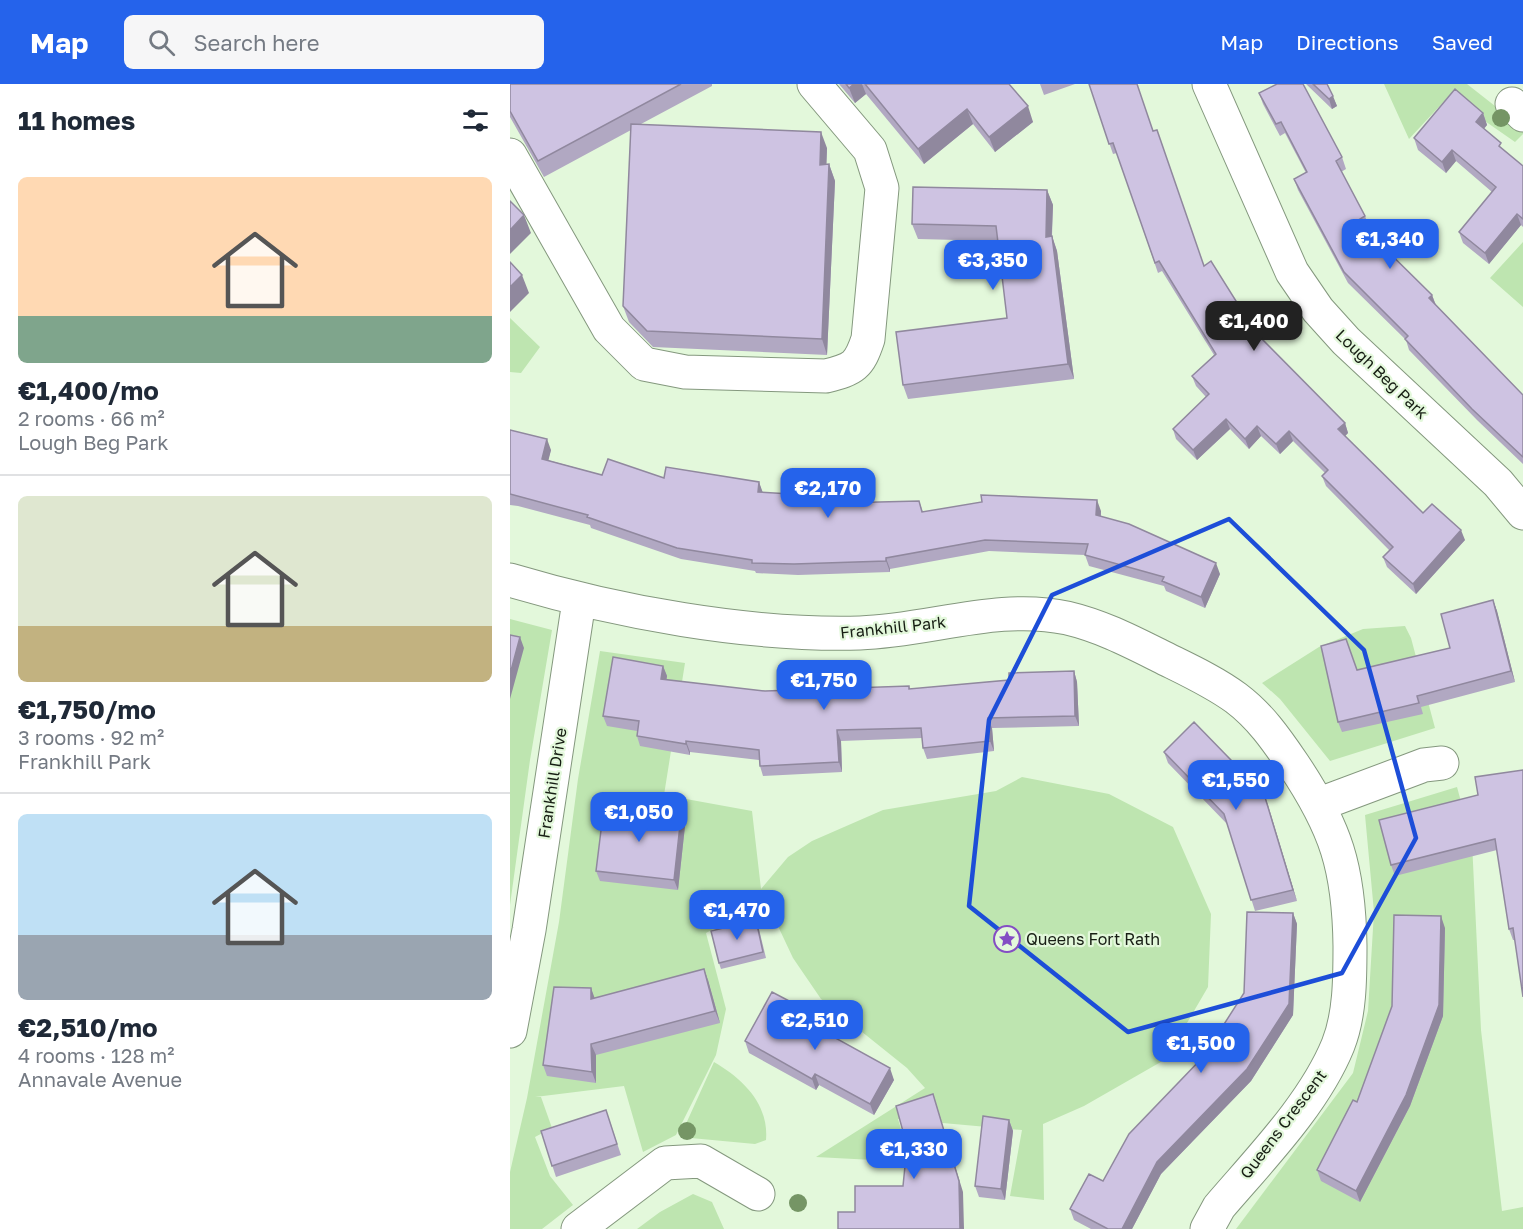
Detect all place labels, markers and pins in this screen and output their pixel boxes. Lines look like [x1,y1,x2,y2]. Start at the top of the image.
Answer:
pin: €1,340 [1341,219,1439,270]
pin: €3,350 [944,240,1042,291]
pin: €1,400 [1205,301,1303,352]
pin: €2,170 [779,468,877,519]
pin: €1,750 [775,660,873,711]
pin: €1,550 [1187,760,1285,811]
pin: €1,050 [590,792,688,843]
pin: €1,470 [688,890,786,941]
place icon: Queens Fort Rath [992,924,1022,954]
place label: Queens Fort Rath [1026,929,1160,949]
pin: €2,510 [766,1000,864,1051]
pin: €1,500 [1152,1023,1250,1074]
pin: €1,330 [865,1129,963,1180]

